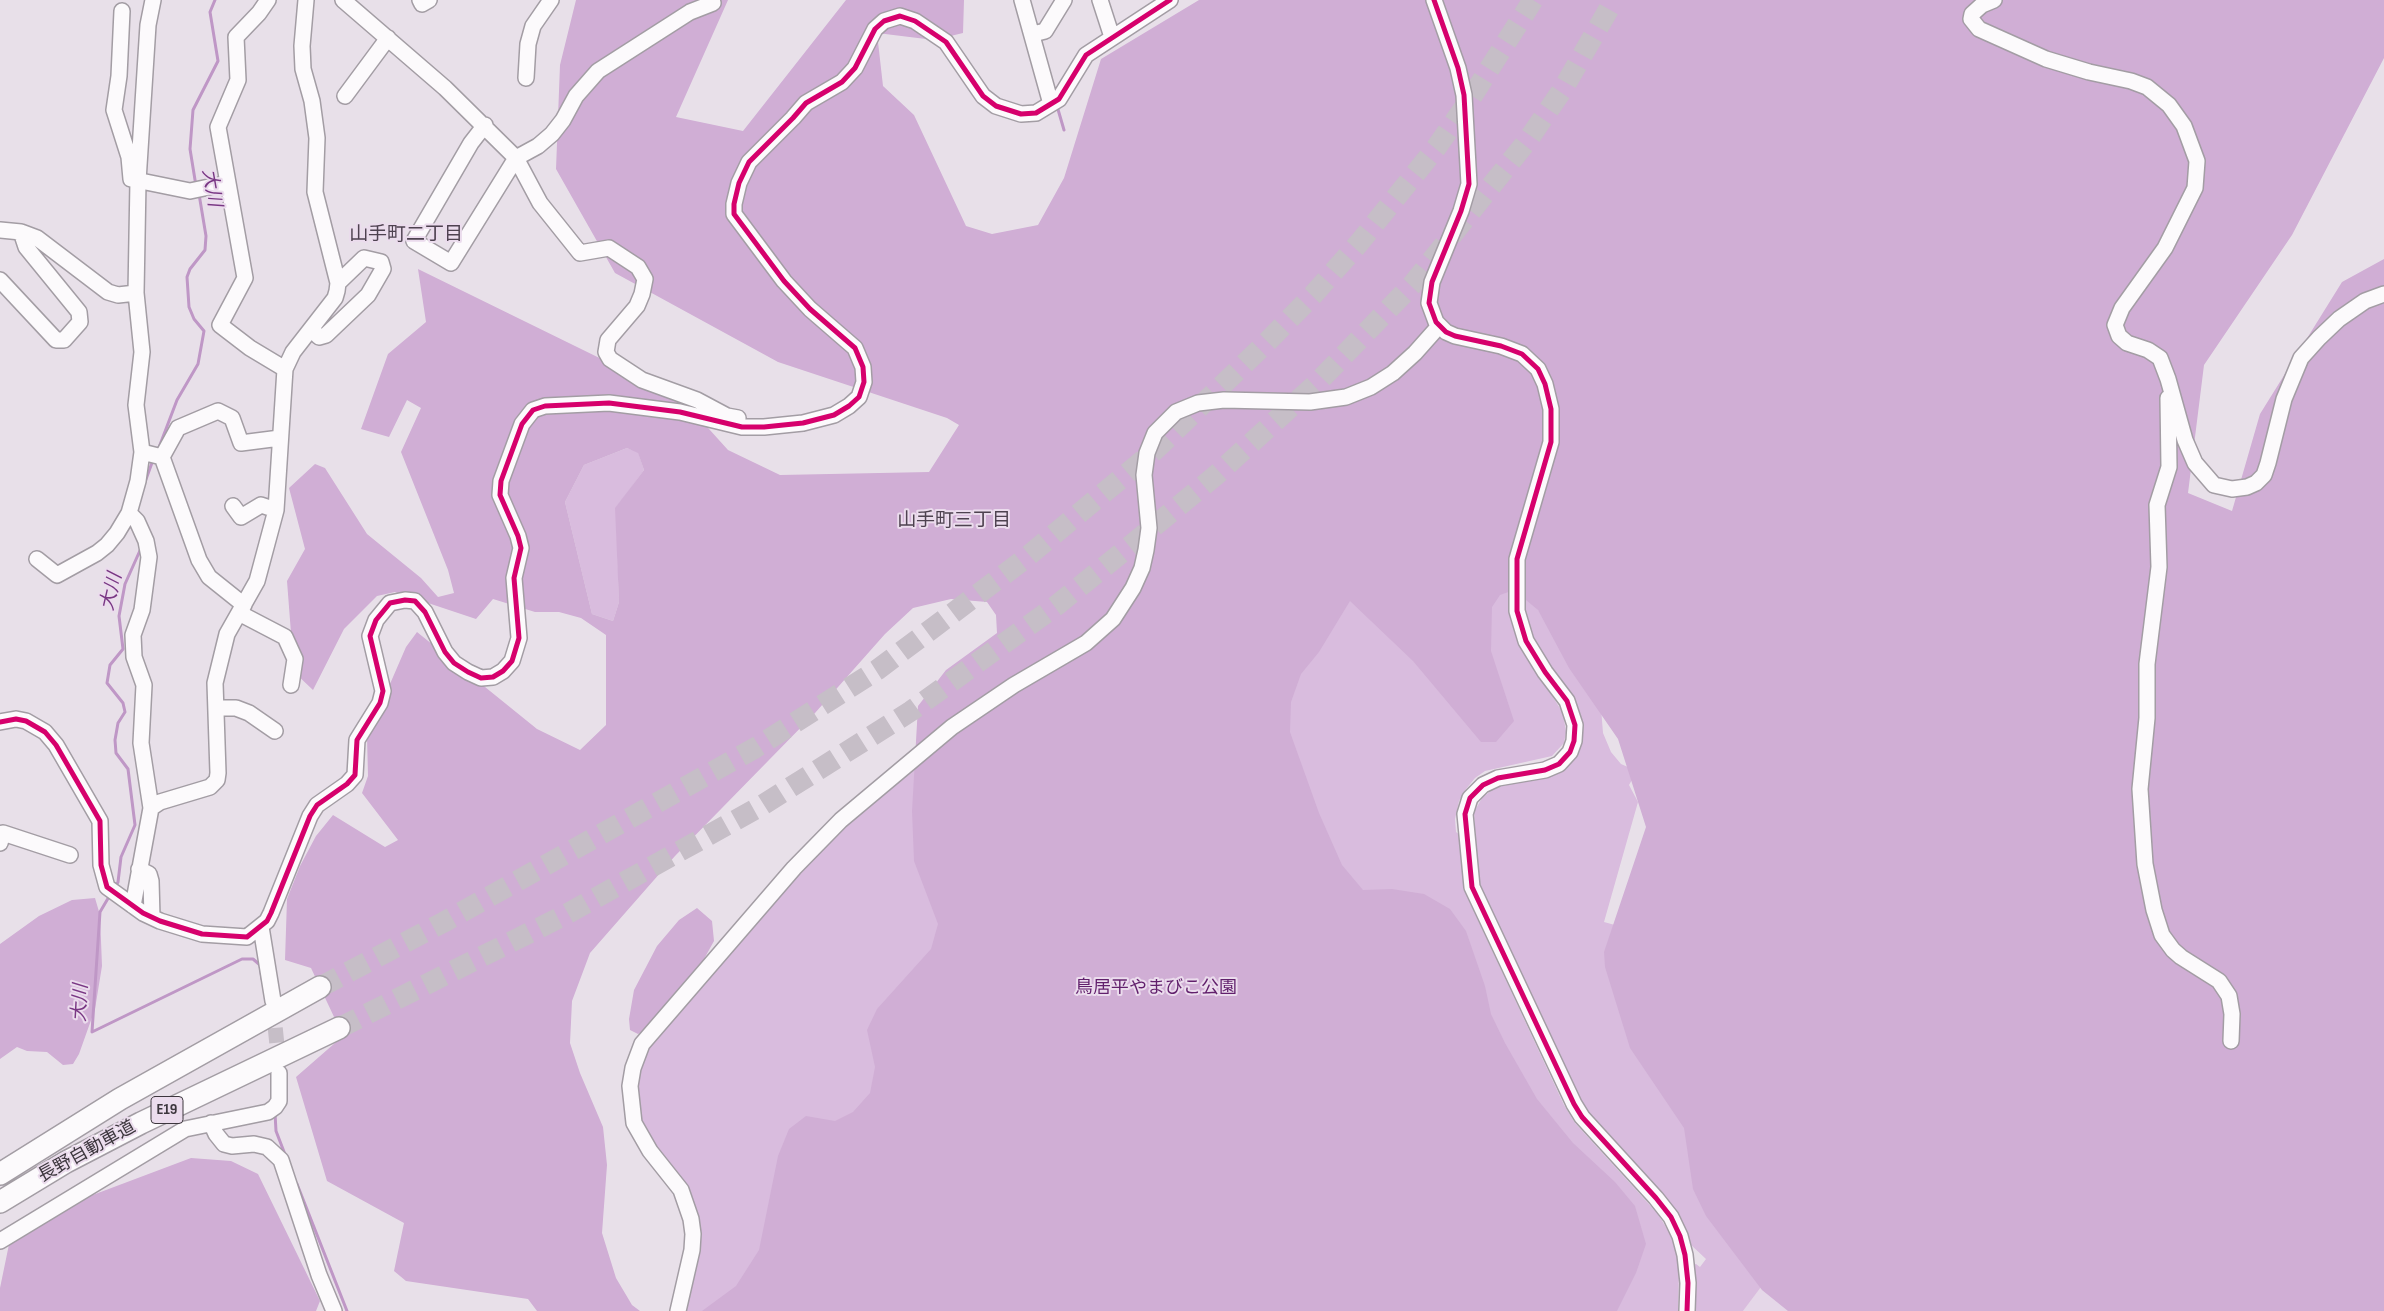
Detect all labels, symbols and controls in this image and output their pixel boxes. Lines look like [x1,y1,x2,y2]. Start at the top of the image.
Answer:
water label: 大川 [196,167,226,209]
district label: 山手町二丁目 [349,224,463,246]
district label: 山手町三丁目 [897,510,1011,532]
water label: 大川 [97,571,127,613]
park label: 鳥居平やまびこ公園 [1075,977,1237,999]
water label: 大川 [69,983,93,1023]
road number: E19 [151,1096,183,1124]
street label: 長野自動車道 [35,1116,139,1188]

